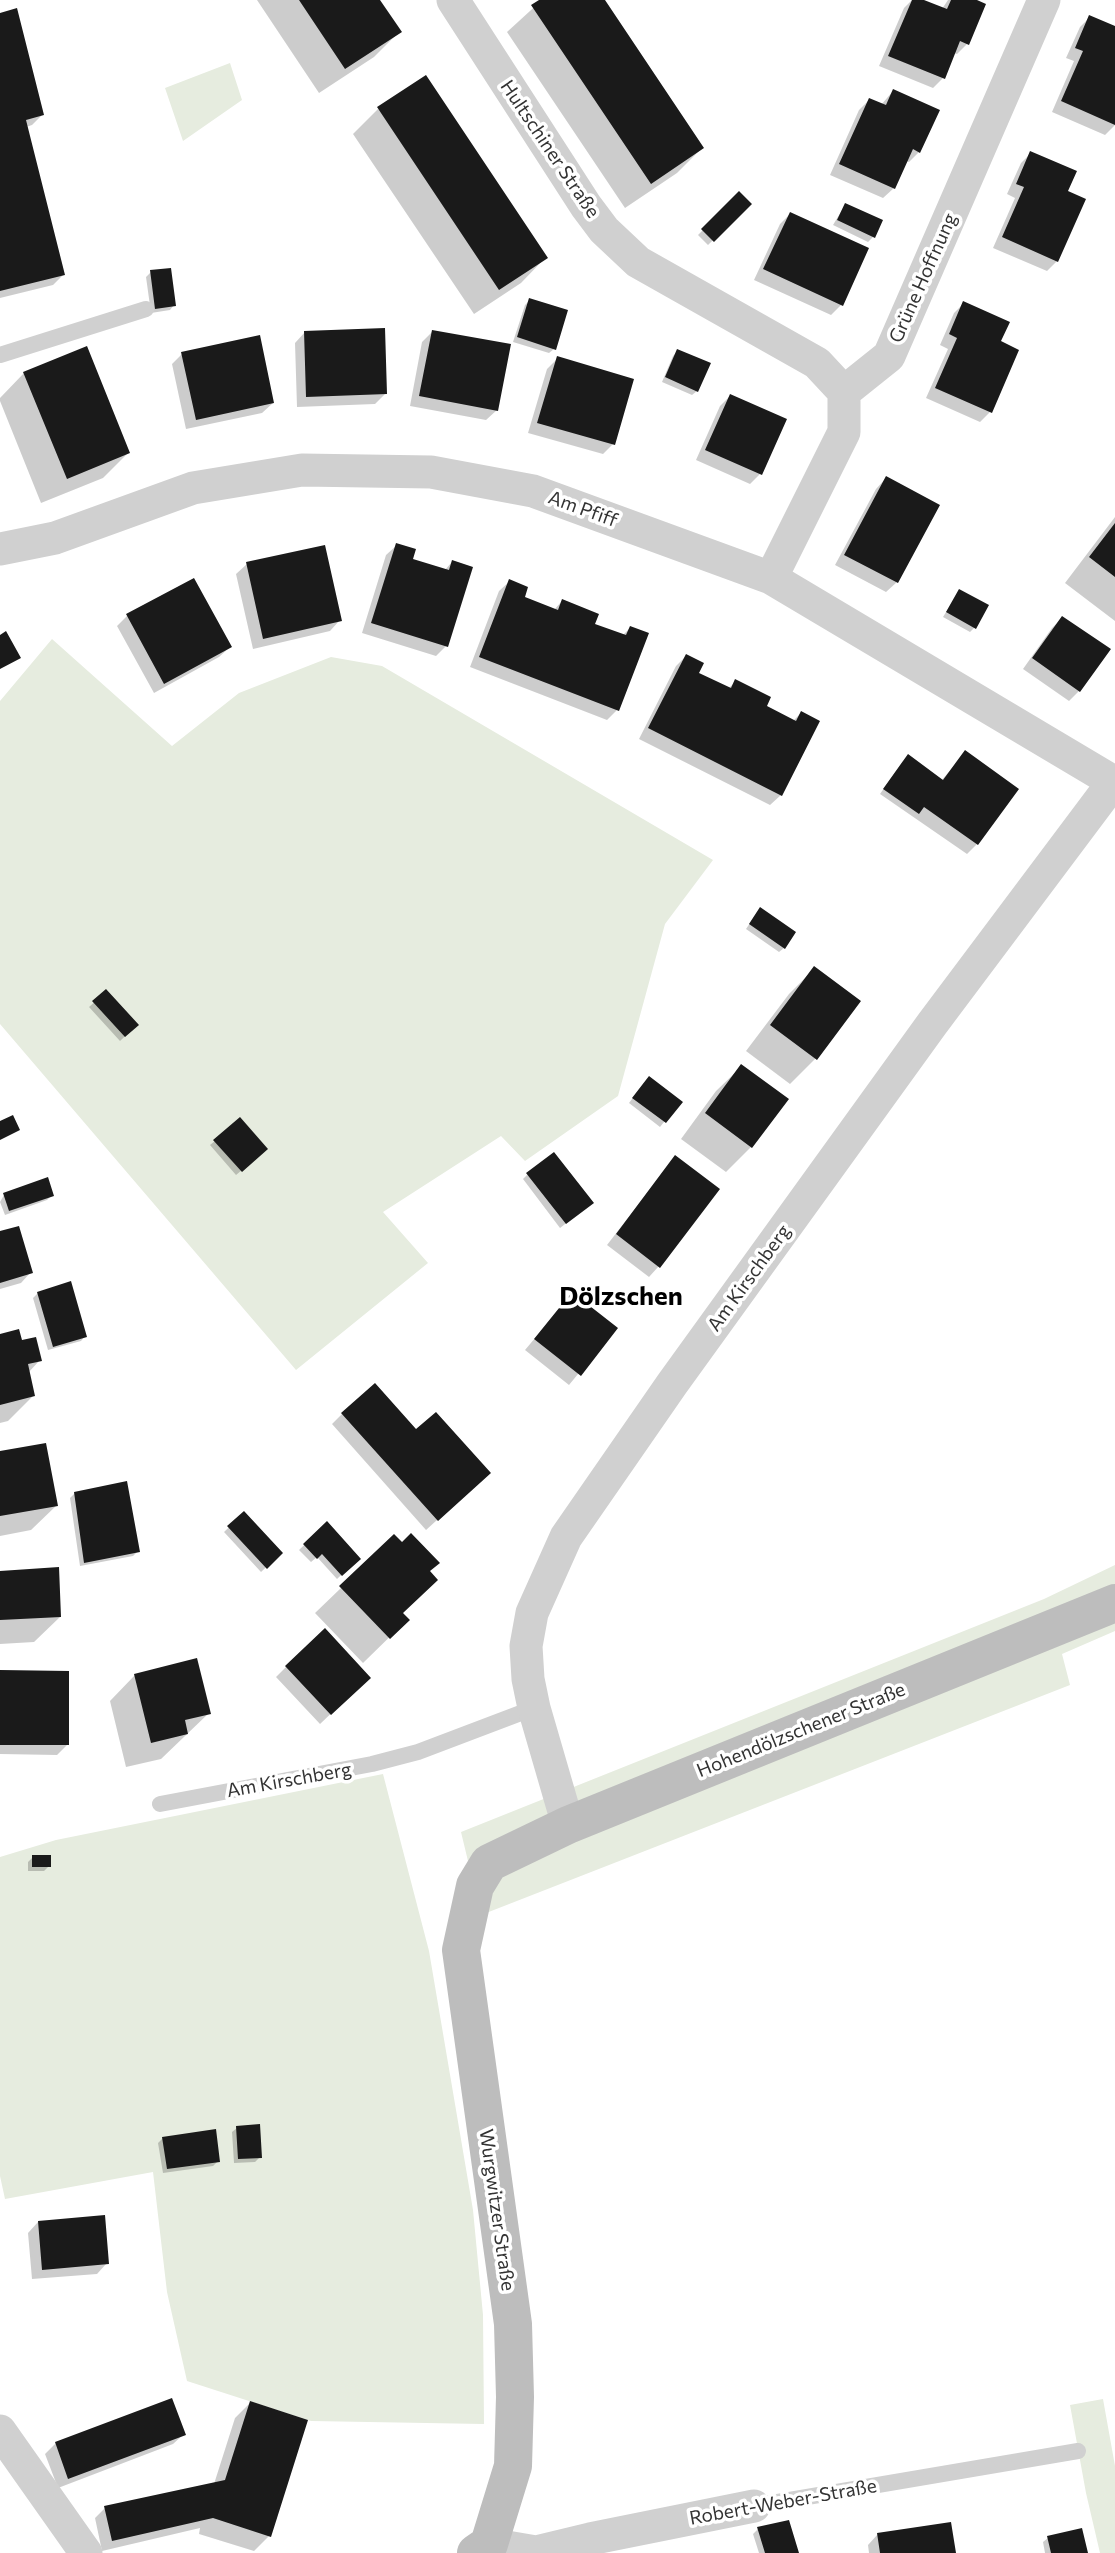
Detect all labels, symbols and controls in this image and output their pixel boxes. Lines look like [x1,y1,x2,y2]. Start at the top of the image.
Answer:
street label: Hultschiner Straße [496,76,604,222]
street label: Grüne Hoffnung [884,210,962,346]
street label: Am Pfiff [545,486,621,532]
street label: Am Kirschberg [703,1220,795,1336]
district label: Dölzschen [559,1280,683,1312]
street label: Hohendölzschener Straße [693,1678,909,1782]
street label: Am Kirschberg [225,1758,353,1802]
street label: Wurgwitzer Straße [474,2128,520,2292]
street label: Robert-Weber-Straße [688,2474,878,2530]

